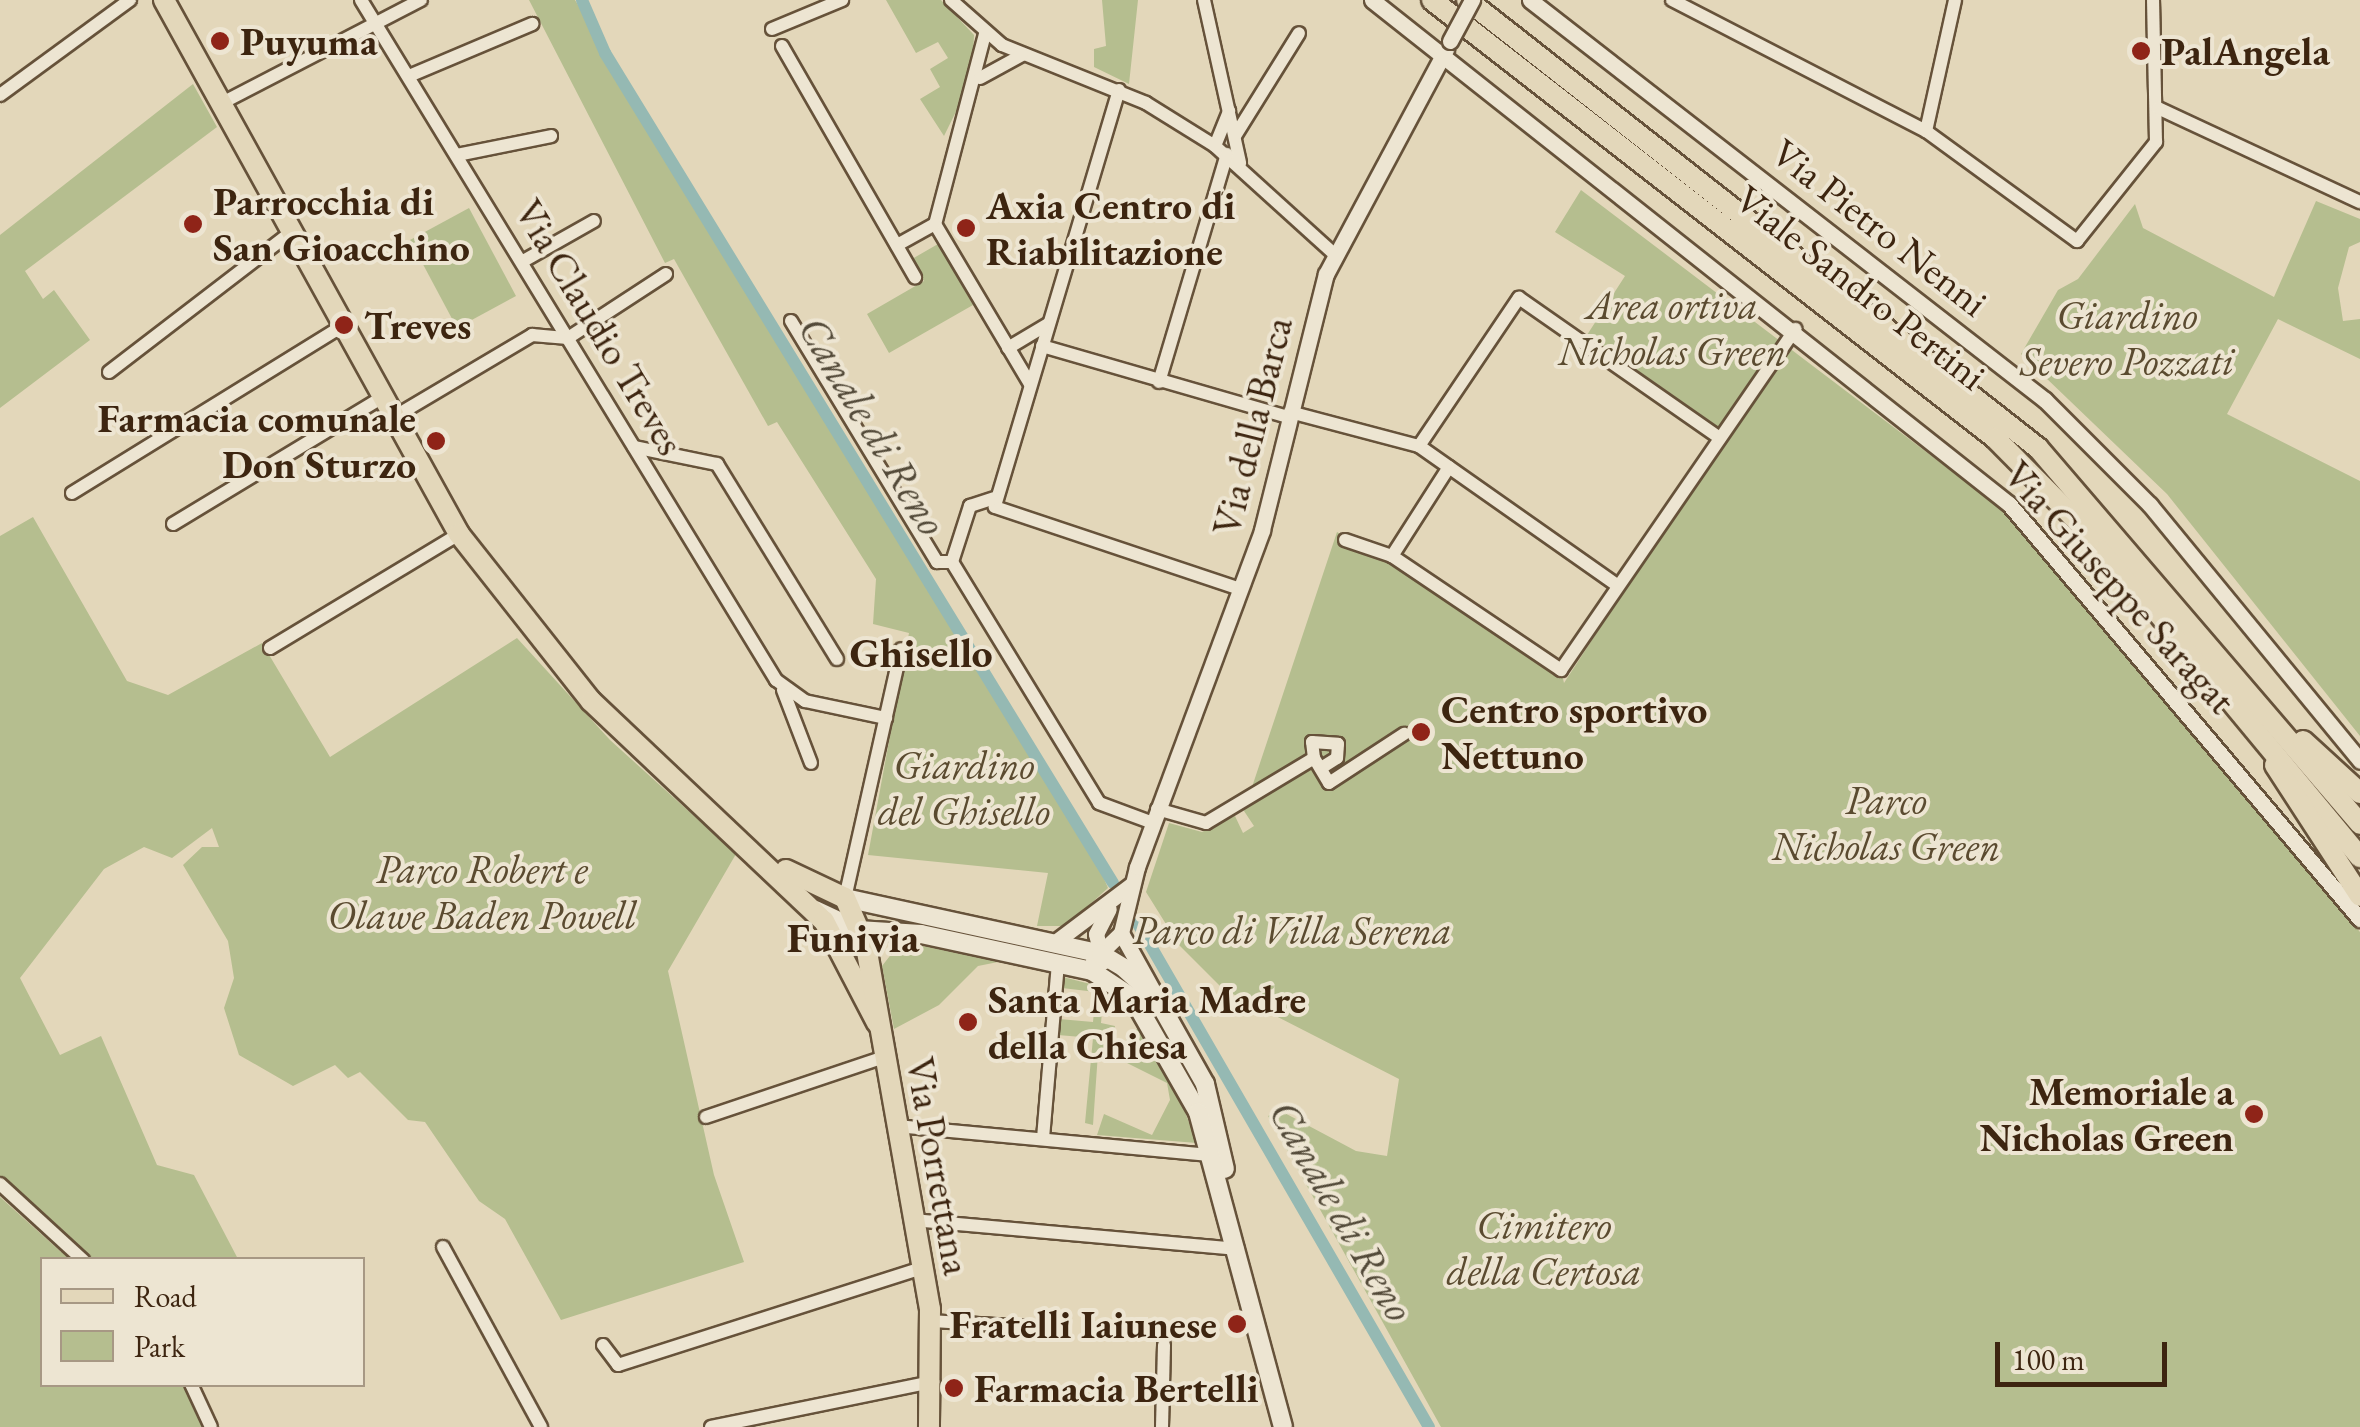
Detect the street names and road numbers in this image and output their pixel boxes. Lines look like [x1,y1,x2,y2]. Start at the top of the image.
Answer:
street label: Via Pietro Nenni [1763,128,1997,326]
street label: Viale Sandro Pertini [1726,174,1996,400]
street label: Via Claudio Treves [505,191,695,463]
street label: Via della Barca [1202,312,1302,540]
street label: Via Giuseppe Saragat [1994,451,2246,723]
street label: Via Porrettana [896,1053,982,1279]

